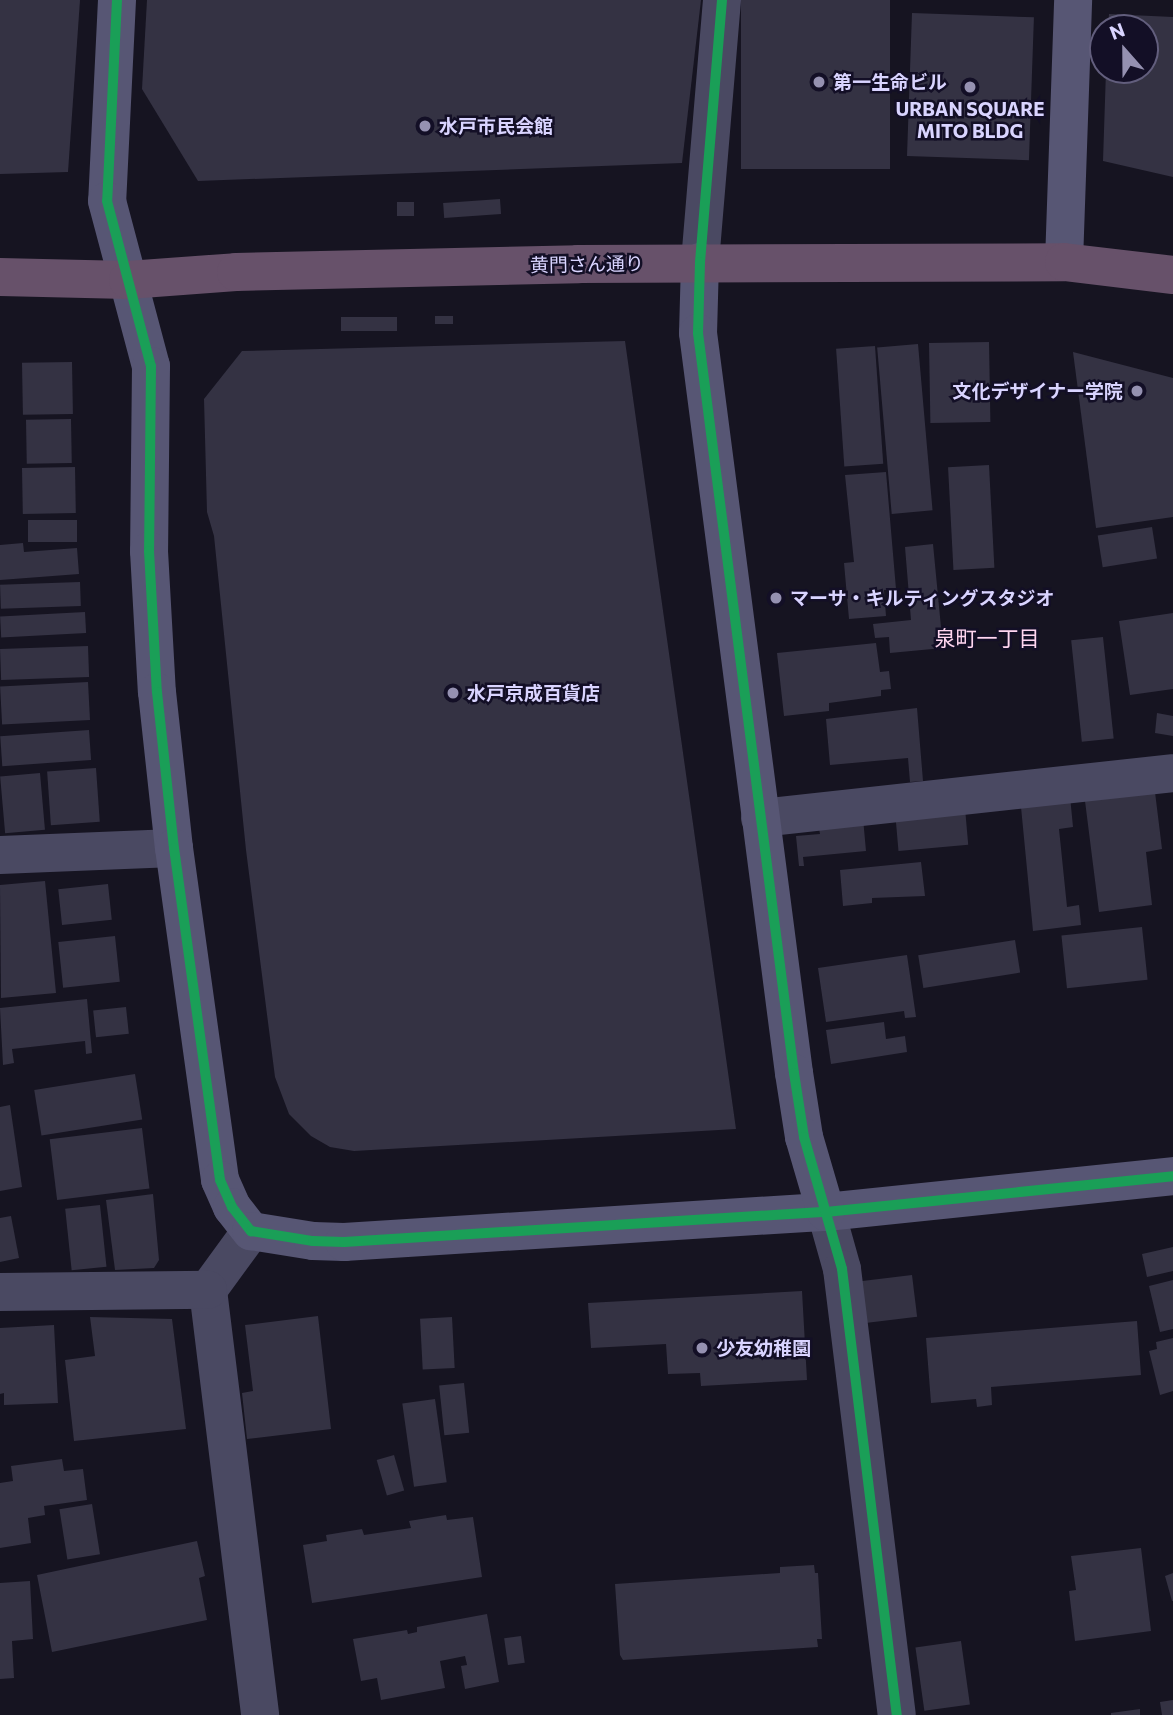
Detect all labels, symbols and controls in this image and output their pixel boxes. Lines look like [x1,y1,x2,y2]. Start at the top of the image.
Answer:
north arrow [1089,14,1159,84]
text: N [1106,18,1128,44]
place label: 第一生命ビル [833,71,947,93]
marker: 第一生命ビル [811,74,827,90]
marker: URBAN SQUARE MITO BLDG [962,79,978,95]
place label: URBAN SQUARE MITO BLDG [895,98,1045,142]
place label: 水戸市民会館 [439,115,553,137]
marker: 水戸市民会館 [417,118,433,134]
street label: 黄門さん通り [530,252,644,276]
place label: 文化デザイナー学院 [952,380,1123,402]
marker: 文化デザイナー学院 [1129,383,1145,399]
place label: マーサ・キルティングスタジオ [790,587,1056,609]
marker: マーサ・キルティングスタジオ [768,590,784,606]
district label: 泉町一丁目 [935,625,1039,651]
place label: 水戸京成百貨店 [467,682,600,704]
marker: 水戸京成百貨店 [445,685,461,701]
place label: 少友幼稚園 [716,1337,811,1359]
marker: 少友幼稚園 [694,1340,710,1356]

